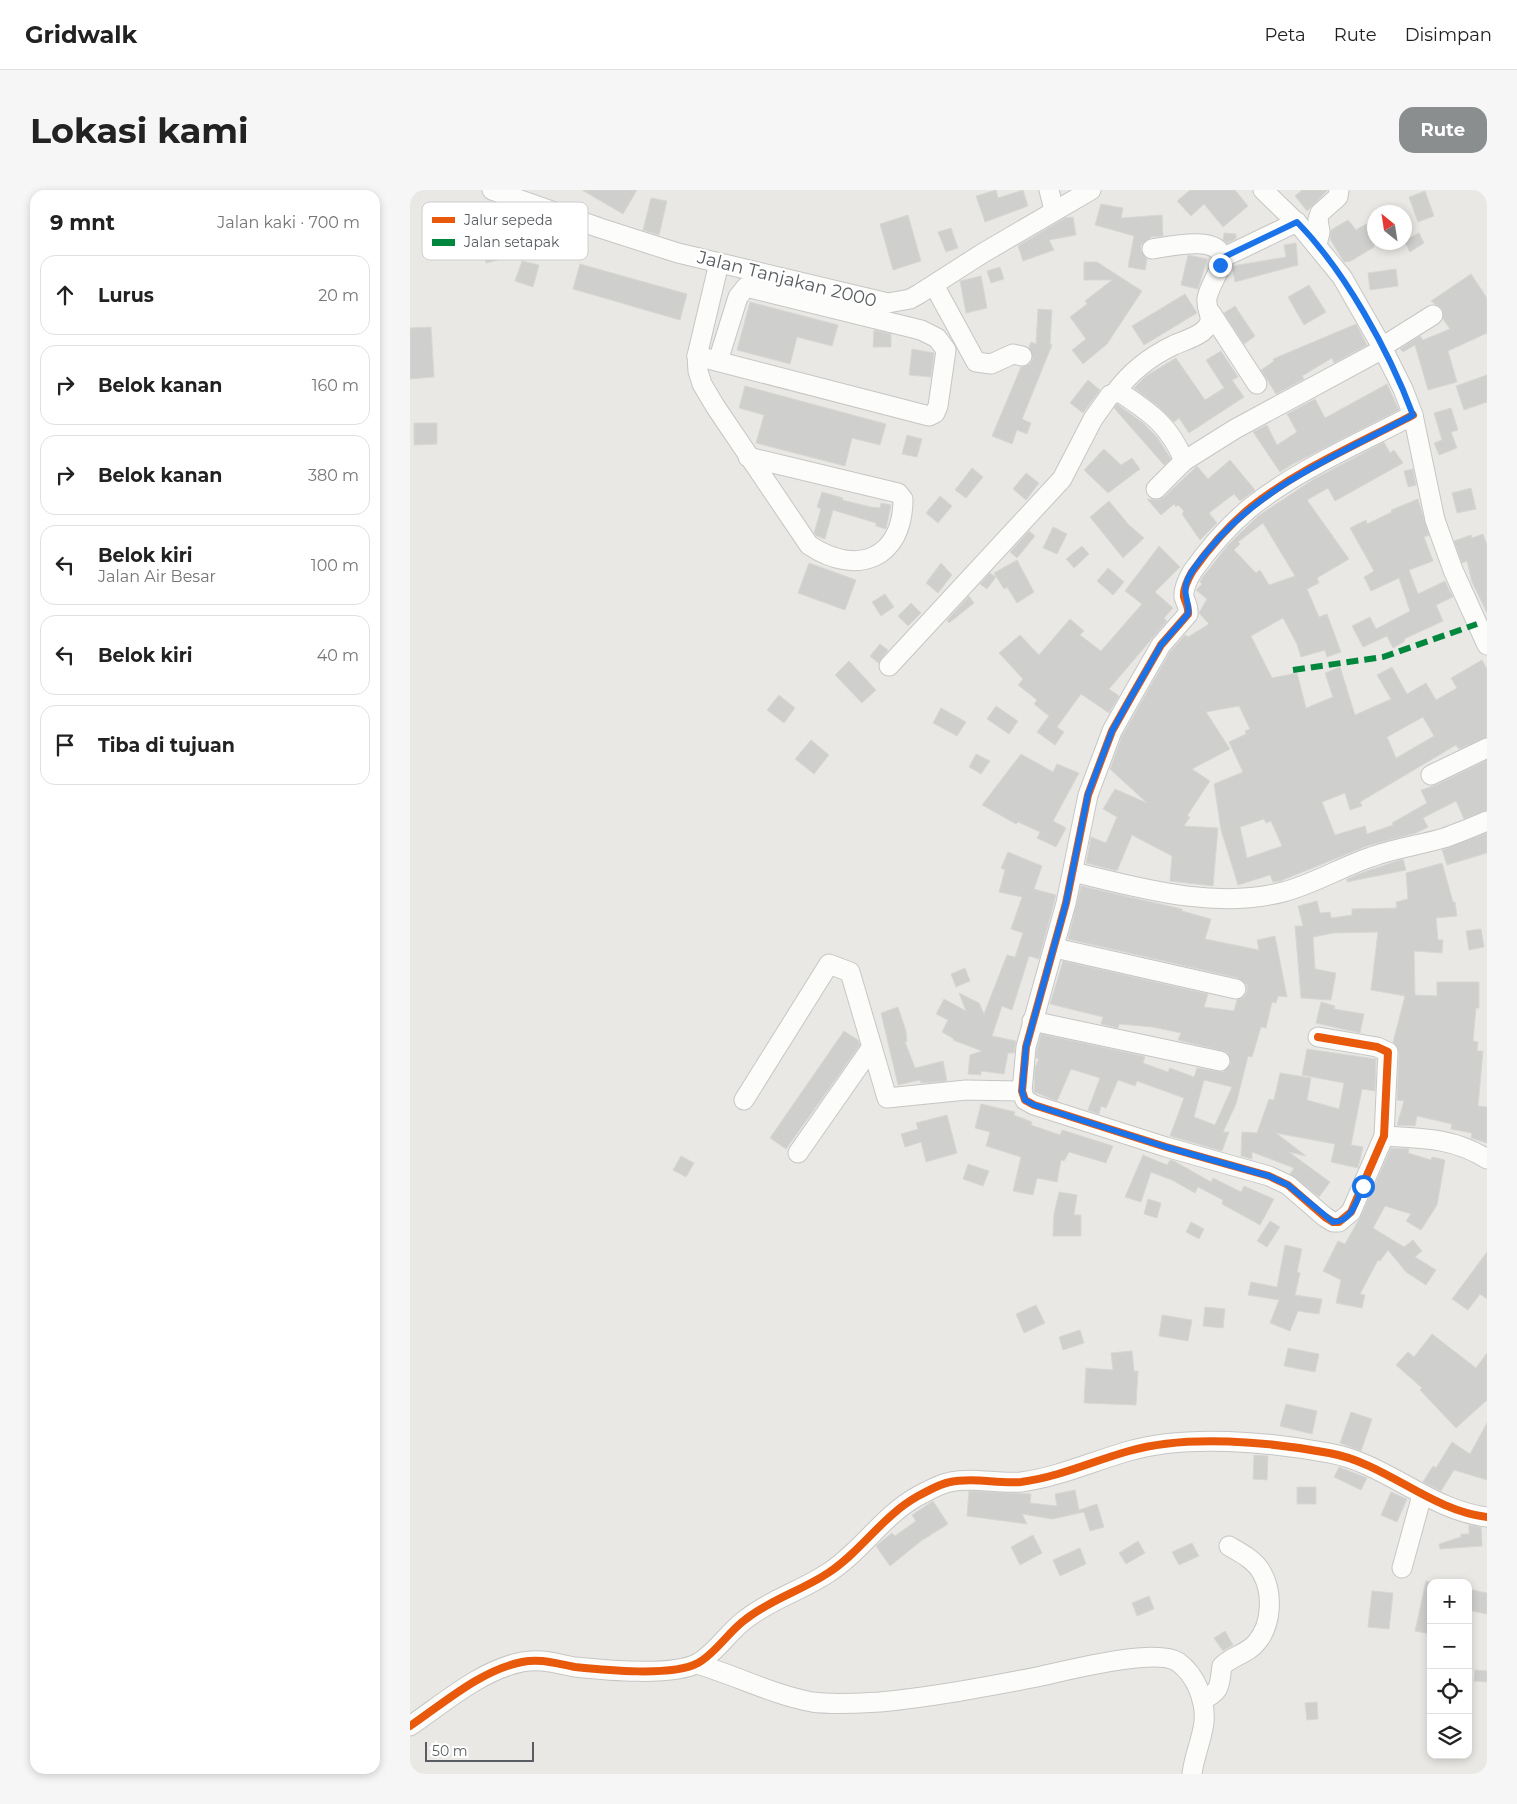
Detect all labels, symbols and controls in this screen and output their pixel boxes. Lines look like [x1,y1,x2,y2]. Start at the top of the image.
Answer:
text: Gridwalk [25,20,137,49]
text: Peta [1265,24,1306,46]
text: Rute [1334,24,1377,46]
text: Disimpan [1405,24,1492,46]
button: Rute [1399,107,1487,153]
text: Lokasi kami [30,109,249,152]
legend [422,202,588,260]
north arrow [1367,205,1412,250]
text: 9 mnt [50,210,115,235]
text: Jalur sepeda [463,211,553,229]
text: Jalan kaki · 700 m [217,213,360,232]
text: Jalan setapak [463,233,560,251]
street label: Jalan Tanjakan 2000 [694,246,879,312]
route end [1209,254,1232,277]
icon: ahead [51,281,79,309]
text: Lurus [98,284,154,307]
text: 20 m [318,286,359,305]
icon: right [51,371,79,399]
text: Belok kanan [98,374,222,397]
text: 160 m [312,376,359,395]
icon: right [51,461,79,489]
text: Belok kanan [98,464,222,487]
text: 380 m [308,466,359,485]
text: Belok kiri [98,544,193,567]
icon: left [51,551,79,579]
text: 100 m [311,556,359,575]
text: Jalan Air Besar [98,567,216,586]
icon: left [51,641,79,669]
text: Belok kiri [98,644,193,667]
text: 40 m [317,646,359,665]
icon: arrive [51,731,79,759]
text: Tiba di tujuan [98,734,235,757]
route start [1352,1175,1375,1198]
map controls [1427,1579,1472,1759]
button: + [1427,1579,1472,1624]
button: − [1427,1624,1472,1669]
button: locate [1427,1669,1472,1714]
button: layers [1427,1714,1472,1759]
scale bar [425,1739,534,1762]
text: 50 m [432,1742,468,1760]

